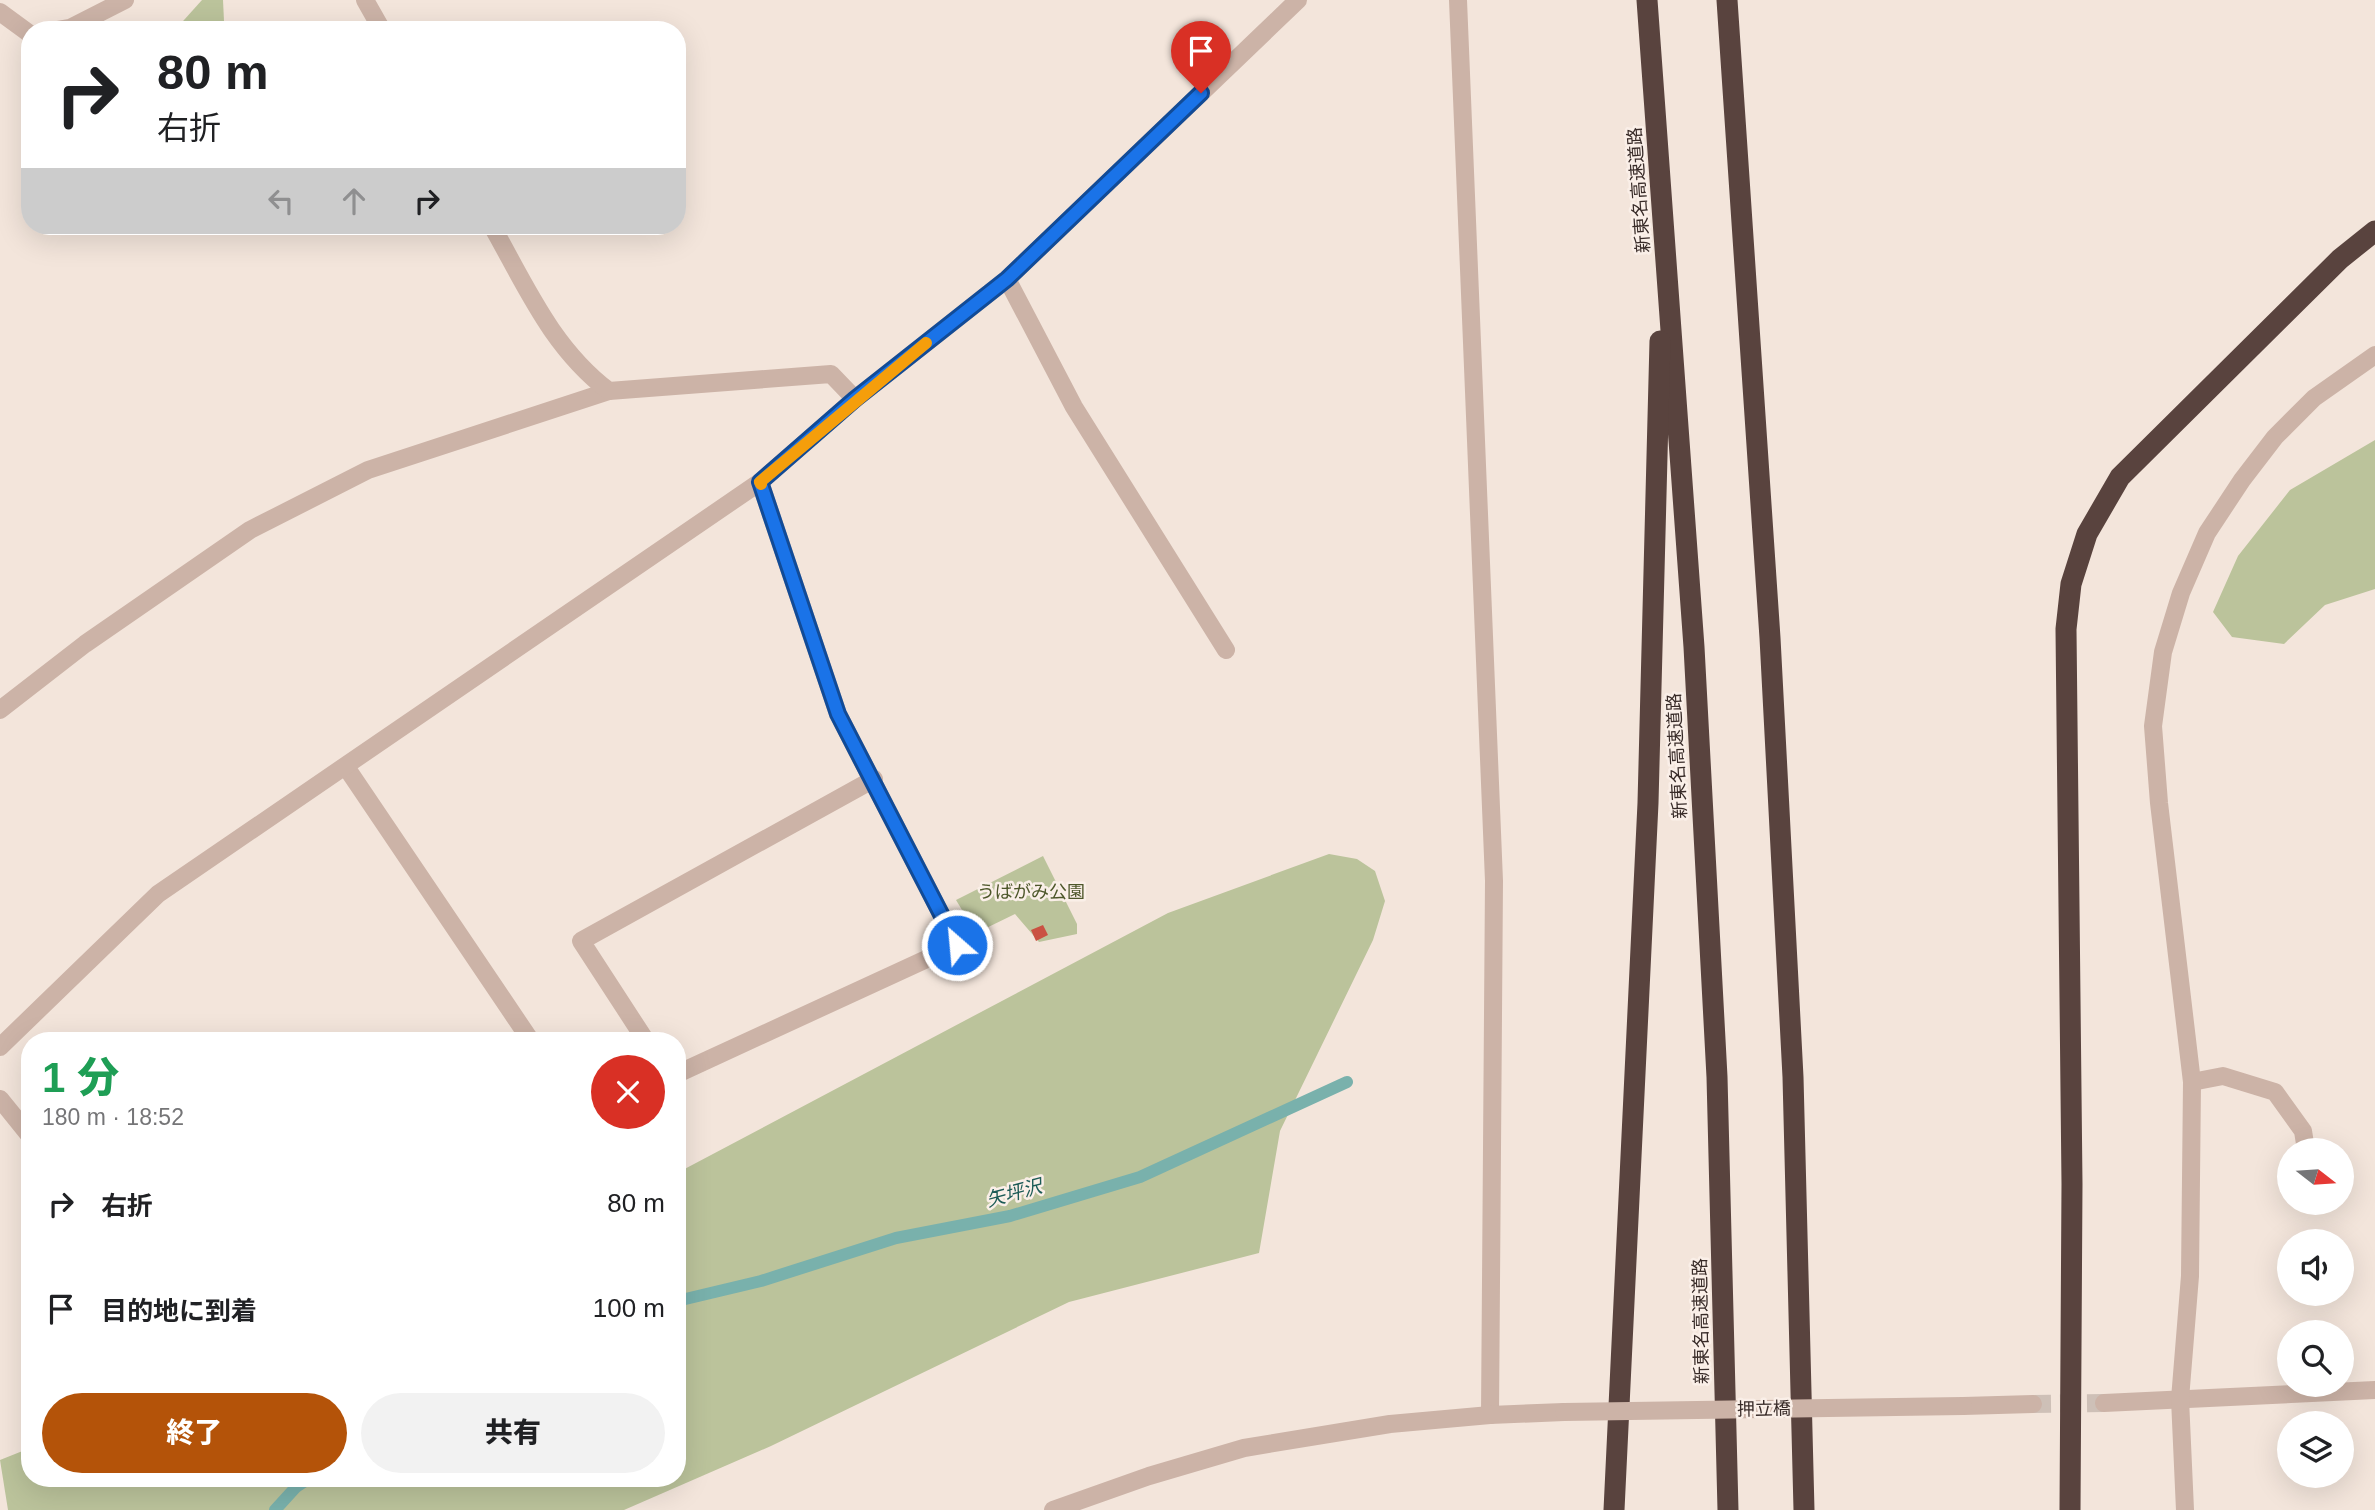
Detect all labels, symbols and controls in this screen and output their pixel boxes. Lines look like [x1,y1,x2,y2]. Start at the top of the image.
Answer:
pin [1171,21,1231,93]
icon: arrive [1182,32,1220,70]
text: 80 m [157,45,269,99]
icon: right [42,49,133,140]
text: 右折 [157,110,221,146]
street label: 新東名高速道路 [1625,126,1653,254]
icon: left [262,182,300,220]
icon: ahead [335,182,373,220]
icon: right [408,182,446,220]
street label: 新東名高速道路 [1664,693,1690,819]
park label: うばがみ公園 [977,882,1085,902]
position arrow [920,908,994,982]
text: 1 分 [42,1054,119,1101]
button: close [591,1055,665,1129]
text: 180 m · 18:52 [42,1104,184,1130]
north arrow [2277,1138,2354,1214]
map controls [2277,1138,2354,1488]
water label: 矢坪沢 [984,1175,1047,1211]
icon: right [42,1185,80,1223]
text: 80 m [607,1188,665,1218]
text: 右折 [101,1191,153,1221]
button: sound [2277,1229,2354,1306]
street label: 新東名高速道路 [1690,1258,1712,1384]
icon: arrive [42,1290,80,1328]
text: 100 m [593,1293,665,1323]
text: 目的地に到着 [101,1296,257,1326]
button: search [2277,1320,2354,1397]
button: 終了 [42,1393,347,1473]
button: 共有 [361,1393,665,1473]
street label: 押立橋 [1737,1399,1791,1419]
button: layers [2277,1411,2354,1488]

